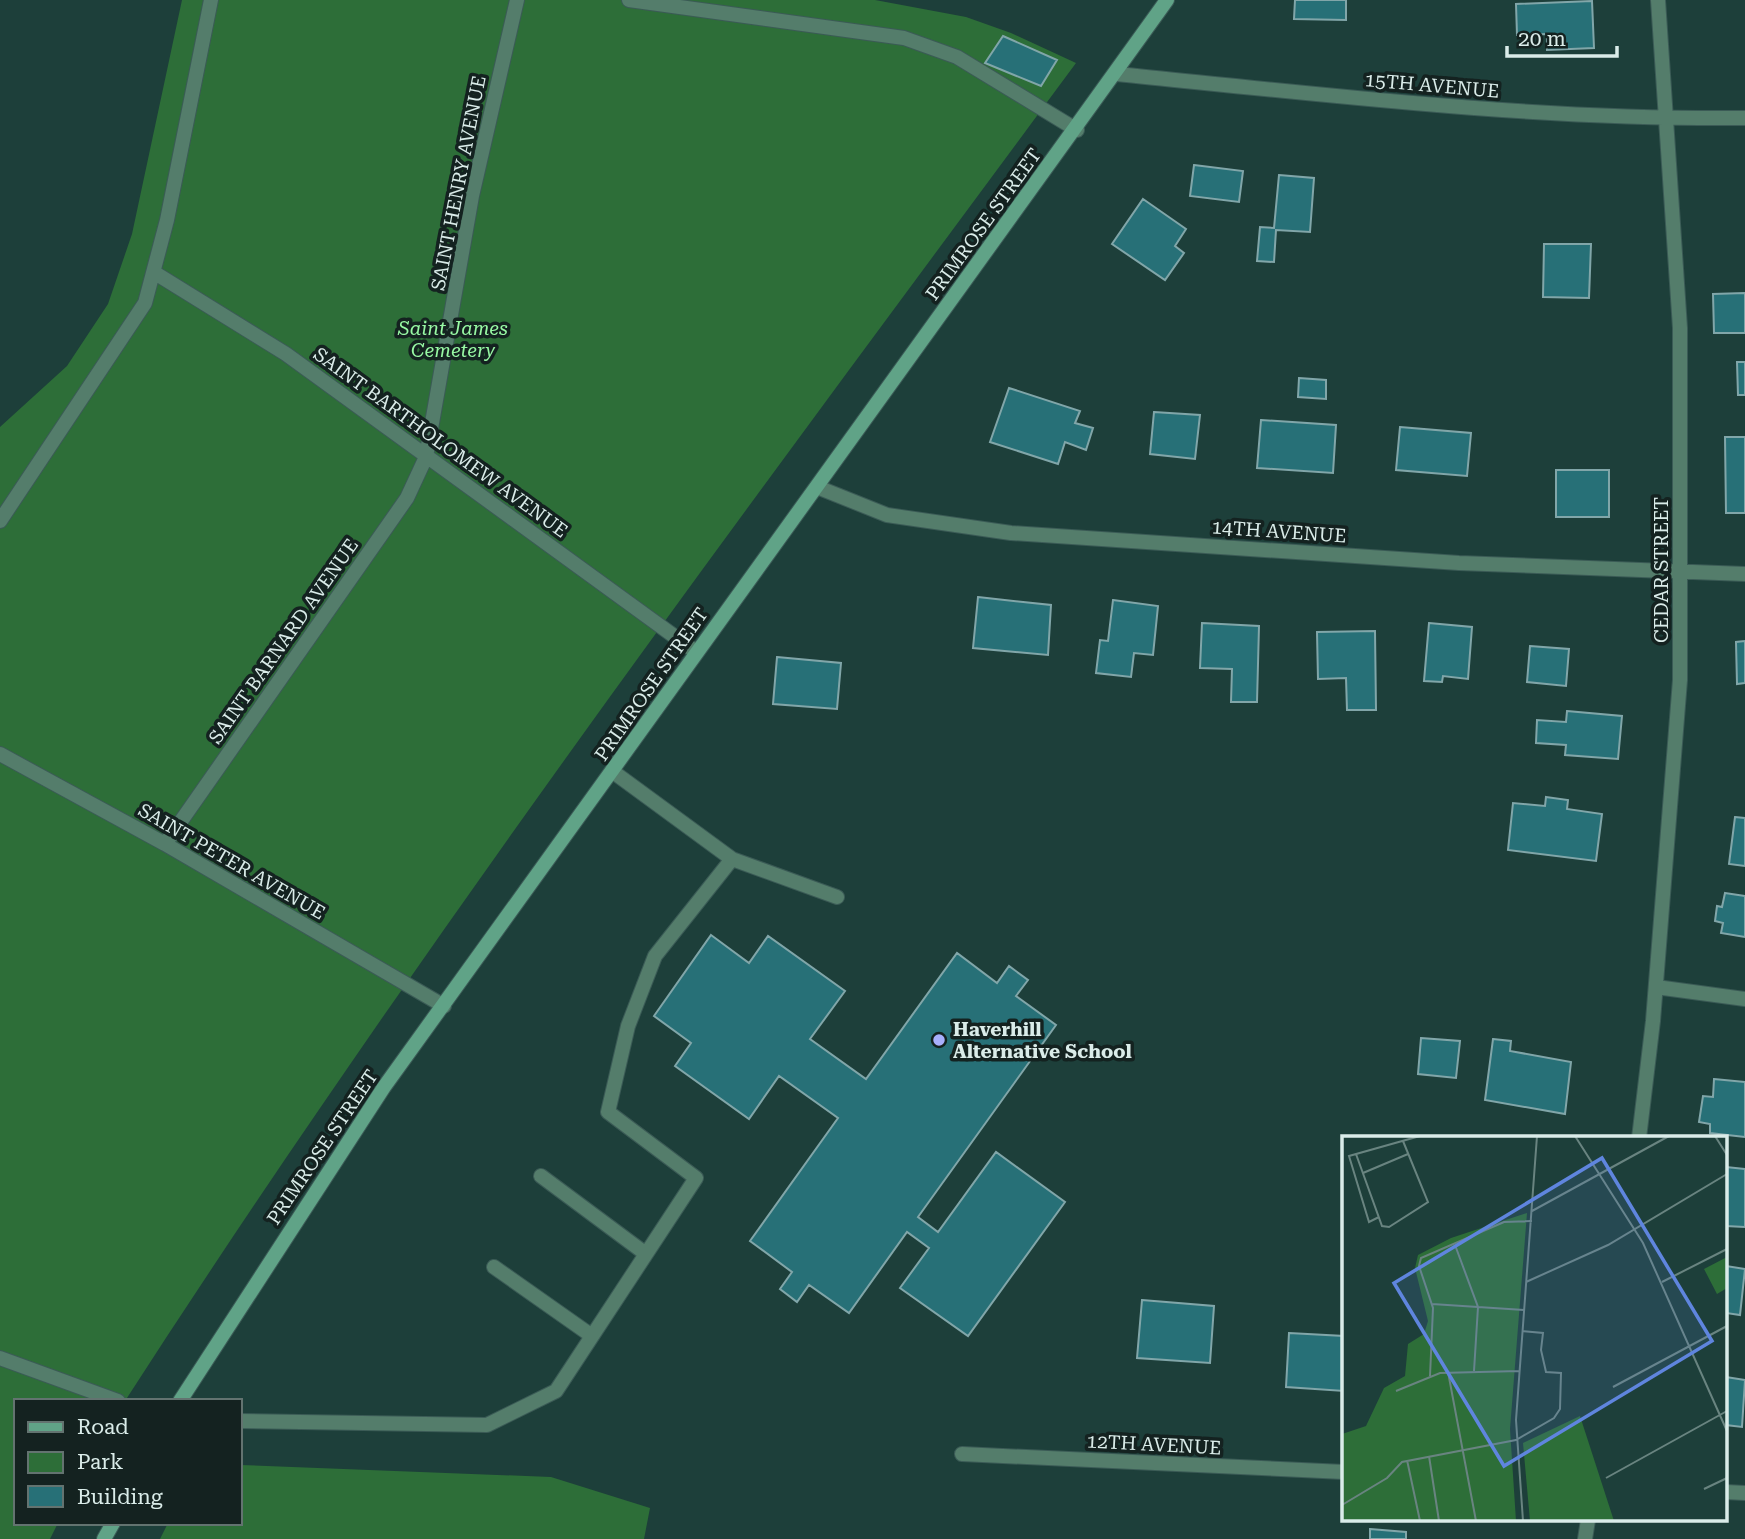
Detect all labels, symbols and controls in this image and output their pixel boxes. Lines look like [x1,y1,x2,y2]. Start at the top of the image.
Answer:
scale bar [1507,14,1617,58]
text: 20 m [1518,27,1566,51]
street label: 15TH AVENUE [1364,68,1500,103]
street label: SAINT HENRY AVENUE [426,74,491,293]
street label: PRIMROSE STREET [921,144,1046,305]
park label: Saint James Cemetery [397,317,508,362]
street label: SAINT BARTHOLOMEW AVENUE [309,342,572,542]
street label: CEDAR STREET [1650,497,1673,643]
street label: 14TH AVENUE [1211,515,1347,548]
street label: SAINT BARNARD AVENUE [204,534,363,748]
street label: PRIMROSE STREET [590,603,713,765]
street label: SAINT PETER AVENUE [134,798,329,924]
place label: Haverhill Alternative School [953,1018,1132,1063]
marker: Haverhill Alternative School [931,1032,947,1048]
street label: PRIMROSE STREET [262,1065,383,1229]
inset map [1342,1136,1728,1522]
legend [14,1399,242,1525]
text: Road [77,1415,129,1439]
street label: 12TH AVENUE [1086,1429,1222,1460]
text: Park [77,1450,123,1474]
text: Building [77,1485,163,1509]

